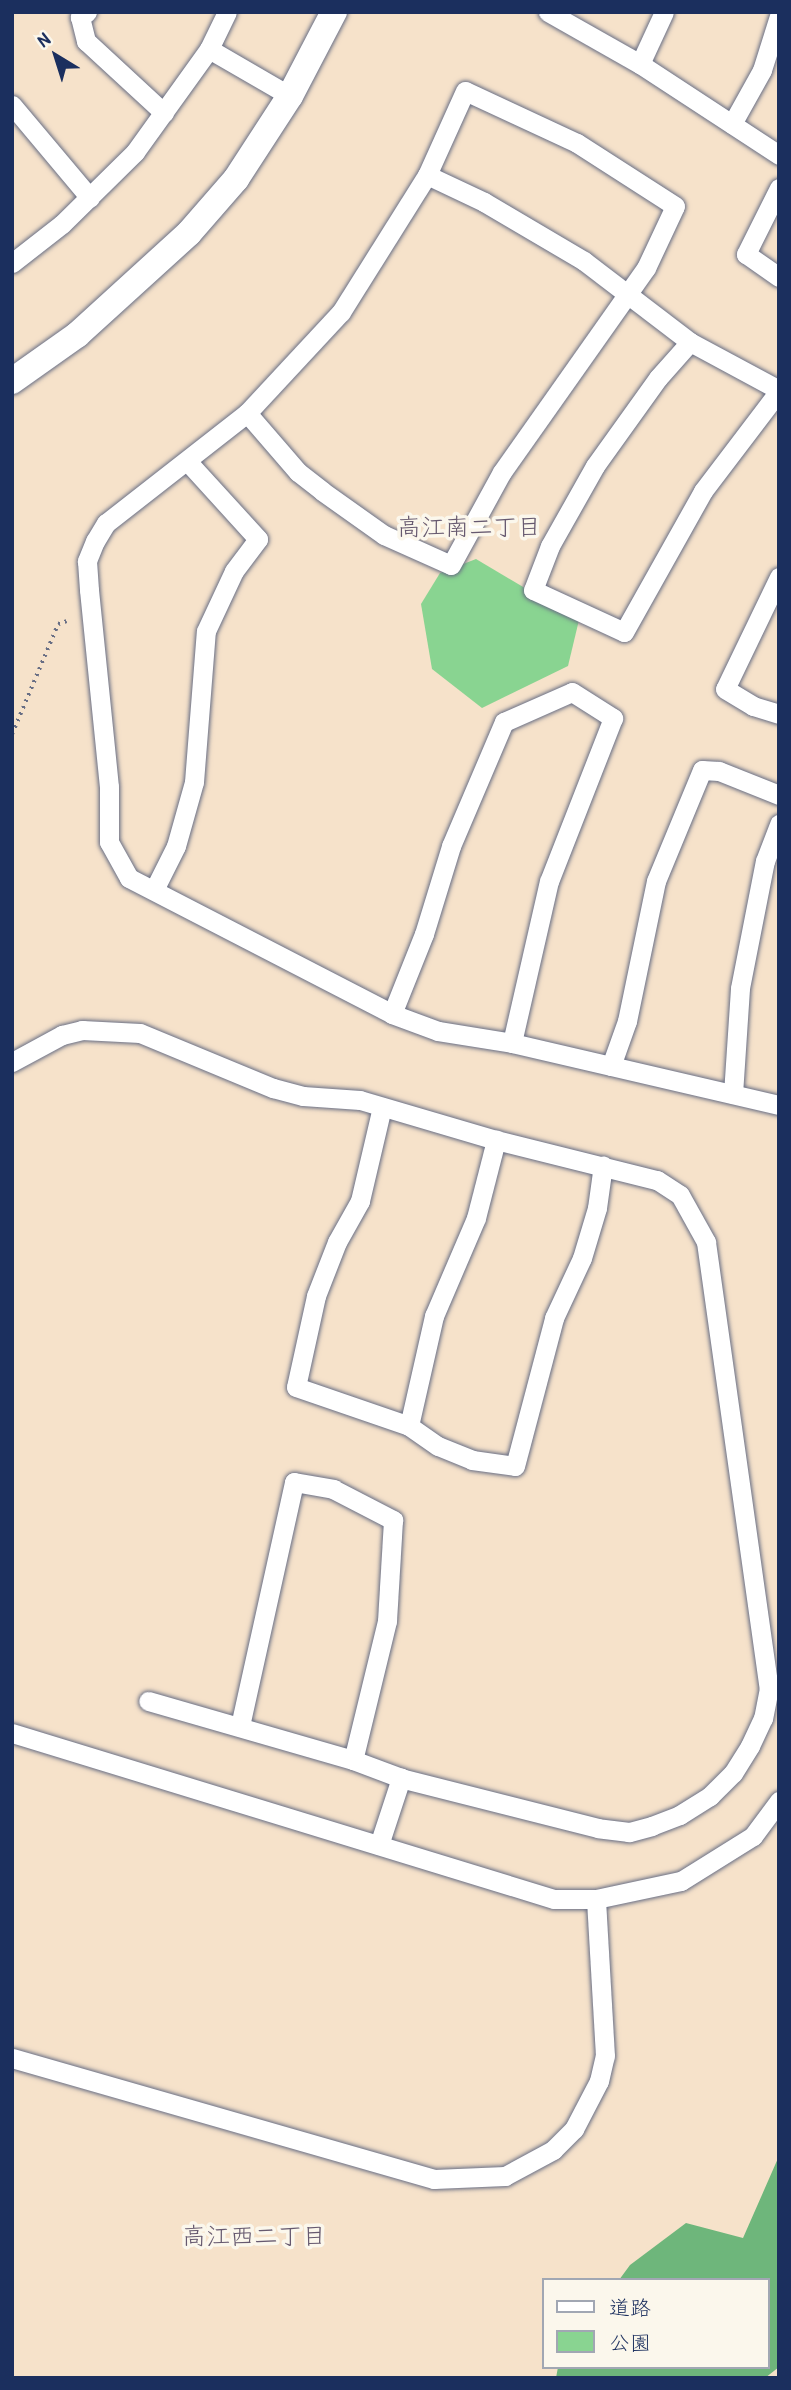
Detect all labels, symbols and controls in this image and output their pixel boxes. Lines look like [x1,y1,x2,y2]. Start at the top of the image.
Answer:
north arrow [21,21,91,91]
text: N [31,26,55,53]
district label: 高江南二丁目 [397,513,541,541]
district label: 高江西二丁目 [182,2222,326,2250]
legend [542,2278,770,2369]
text: 道路 [609,2293,651,2322]
text: 公園 [609,2328,651,2357]

